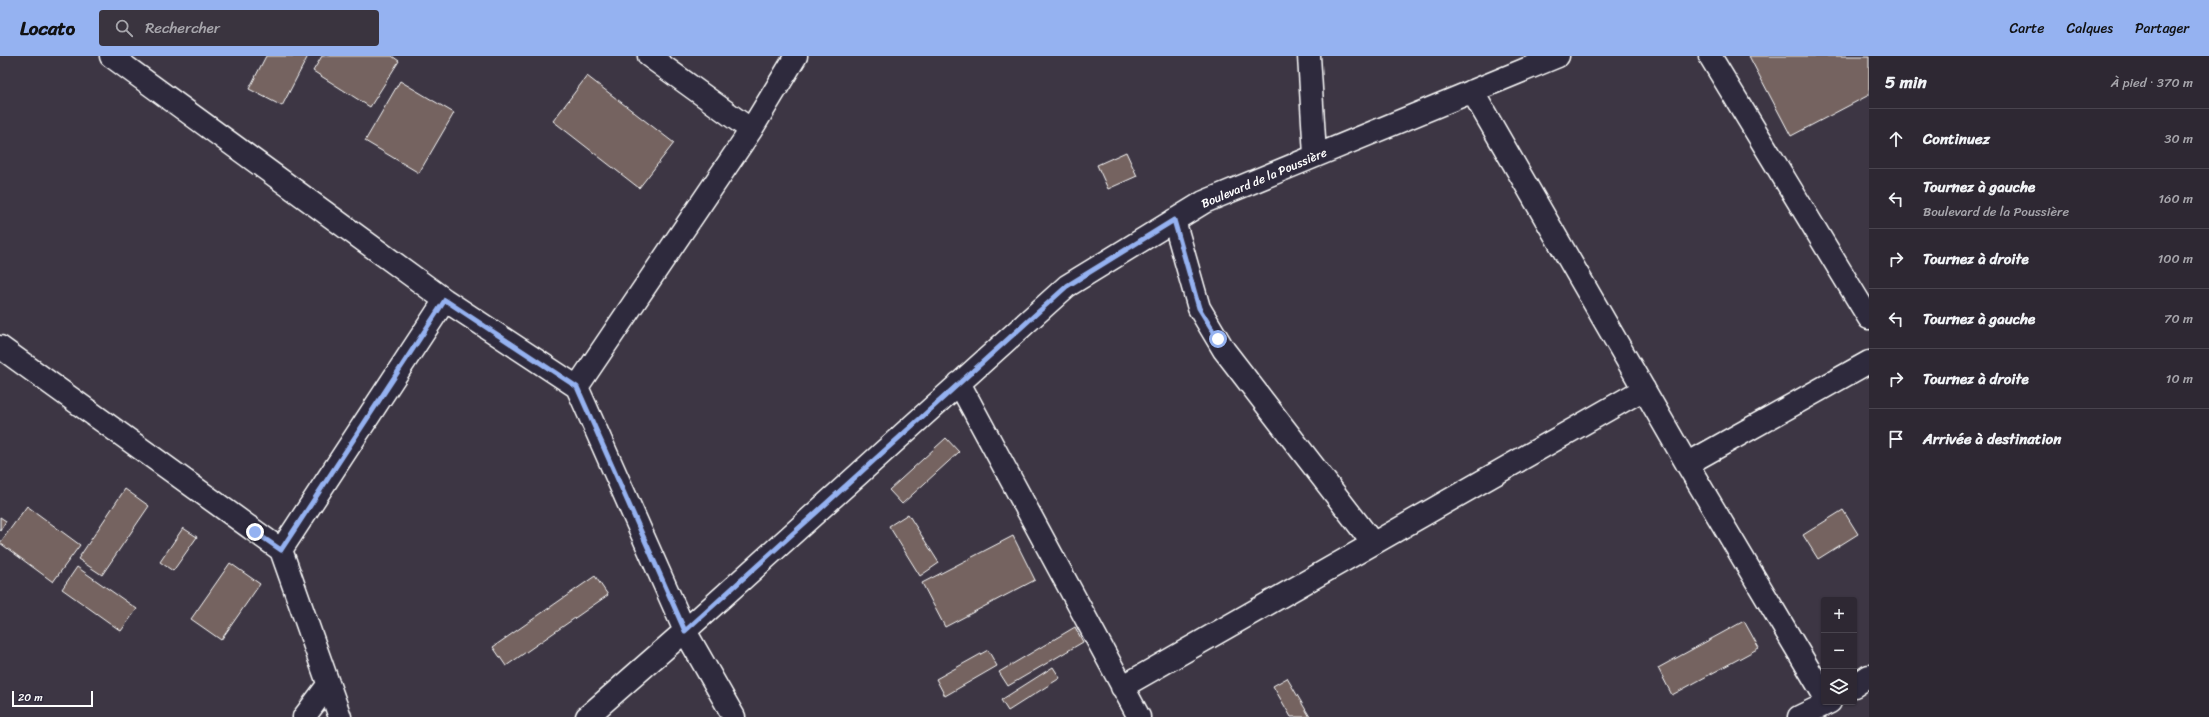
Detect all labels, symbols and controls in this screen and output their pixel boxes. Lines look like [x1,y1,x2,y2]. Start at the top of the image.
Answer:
search box [99,10,379,46]
text: Locato [20,12,75,45]
text: Rechercher [145,15,220,41]
text: Carte [2010,16,2044,41]
text: Calques [2066,16,2113,41]
text: Partager [2135,16,2189,41]
icon: search [113,17,135,39]
text: 5 min [1885,67,1927,97]
text: À pied · 370 m [2111,71,2193,94]
text: Continuez [1923,126,1990,152]
text: 30 m [2164,127,2193,150]
icon: ahead [1885,128,1907,150]
street label: Boulevard de la Poussière [1198,142,1330,214]
text: Tournez à gauche [1923,174,2035,200]
text: 160 m [2158,187,2193,210]
icon: left [1885,188,1907,210]
text: Boulevard de la Poussière [1923,200,2069,223]
text: Tournez à droite [1923,246,2029,272]
text: 100 m [2158,247,2193,270]
icon: right [1885,248,1907,270]
text: Tournez à gauche [1923,306,2035,332]
text: 70 m [2164,307,2193,330]
icon: left [1885,308,1907,330]
route start [1209,330,1227,348]
text: Tournez à droite [1923,366,2029,392]
text: 10 m [2166,367,2193,390]
icon: right [1885,368,1907,390]
text: Arrivée à destination [1923,426,2061,452]
icon: arrive [1885,428,1907,450]
route end [246,523,264,541]
map controls [1821,597,1857,705]
button: + [1821,597,1857,633]
button: − [1821,633,1857,669]
button: layers [1821,669,1857,705]
text: 20 m [18,688,43,707]
scale bar [12,689,93,708]

